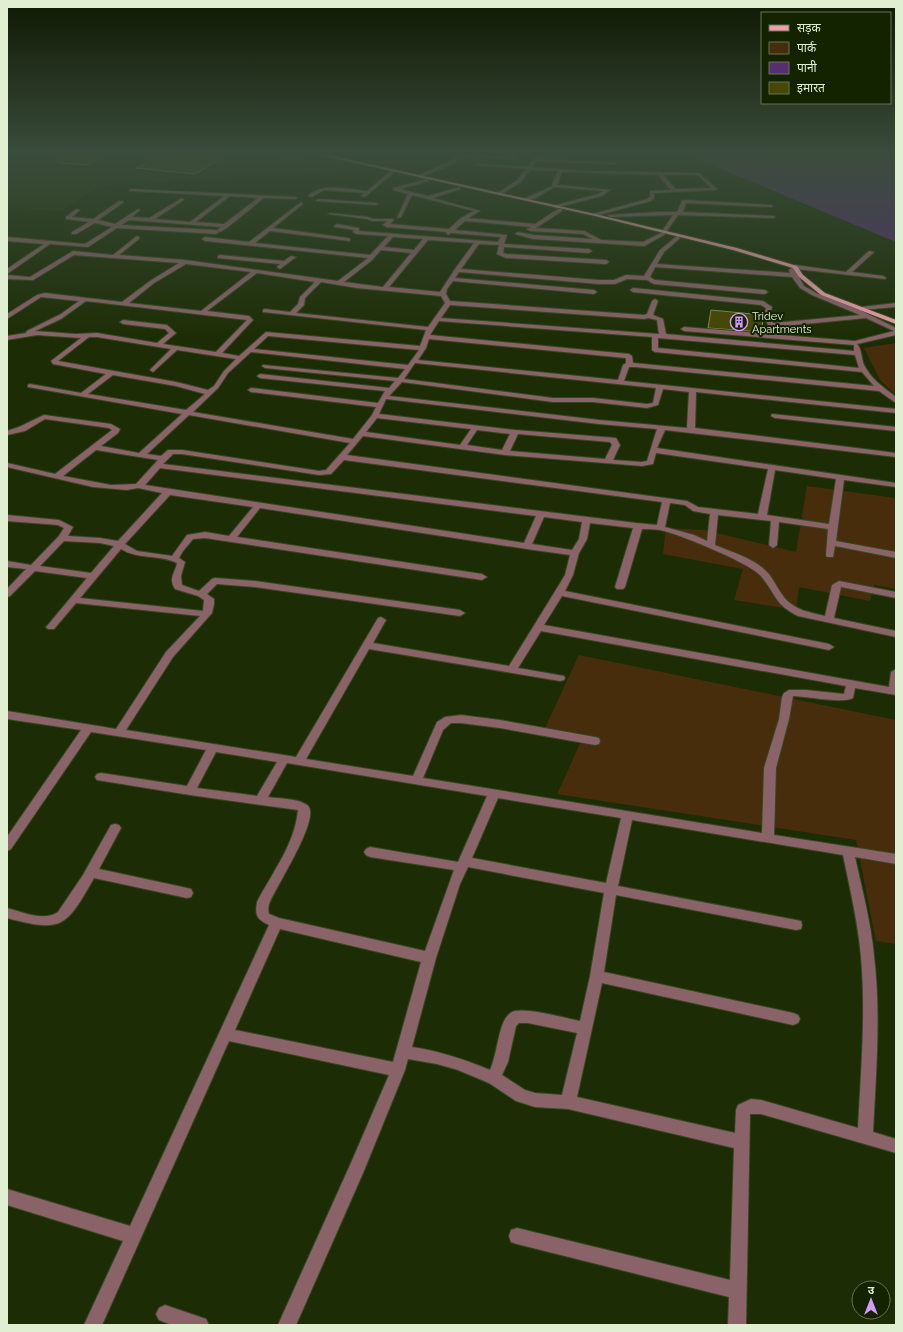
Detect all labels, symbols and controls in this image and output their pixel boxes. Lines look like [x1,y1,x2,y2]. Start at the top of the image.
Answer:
legend [761,12,891,104]
text: सड़क [797,21,822,35]
text: पार्क [797,41,817,55]
text: पानी [797,60,818,75]
text: इमारत [797,81,826,95]
place label: Tridev Apartments [752,310,812,336]
building icon: Tridev Apartments [729,312,749,332]
north arrow [851,1280,891,1320]
text: उ [868,1284,875,1297]

